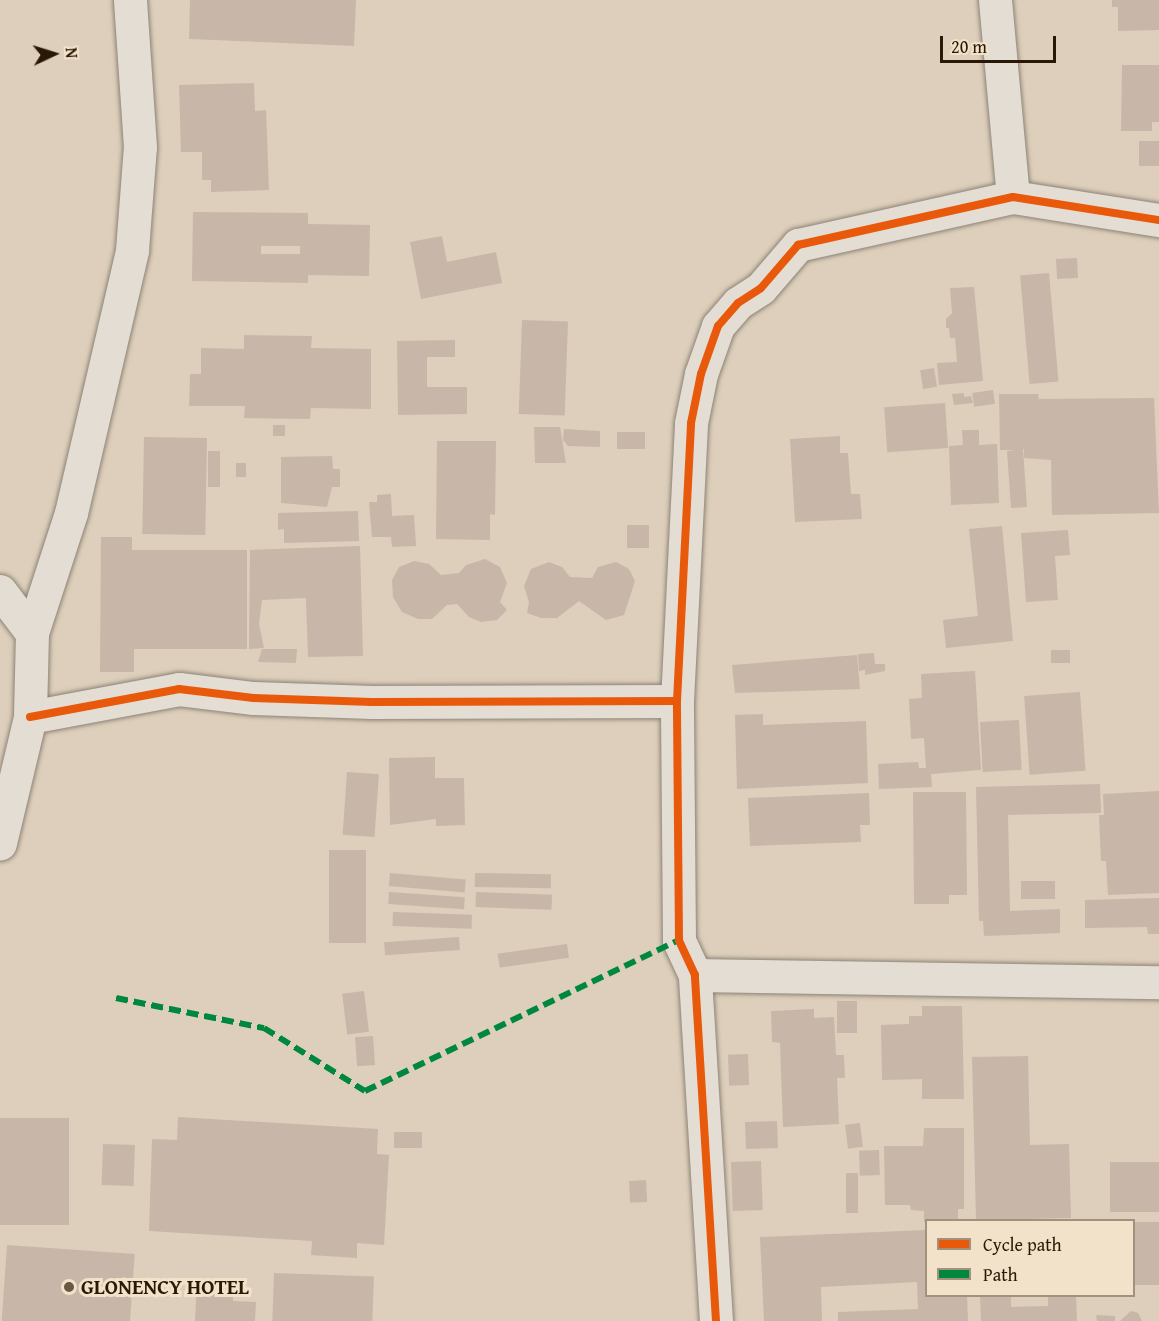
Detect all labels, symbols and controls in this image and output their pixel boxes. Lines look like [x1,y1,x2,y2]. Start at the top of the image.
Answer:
north arrow [24,24,84,84]
scale bar [943,24,1058,62]
text: 20 m [951,33,987,60]
text: N [60,47,84,59]
legend [925,1219,1135,1297]
text: Cycle path [983,1231,1062,1258]
text: Path [983,1261,1018,1288]
place label: GLONENCY HOTEL [81,1274,249,1300]
marker: GLONENCY HOTEL [62,1280,76,1294]

